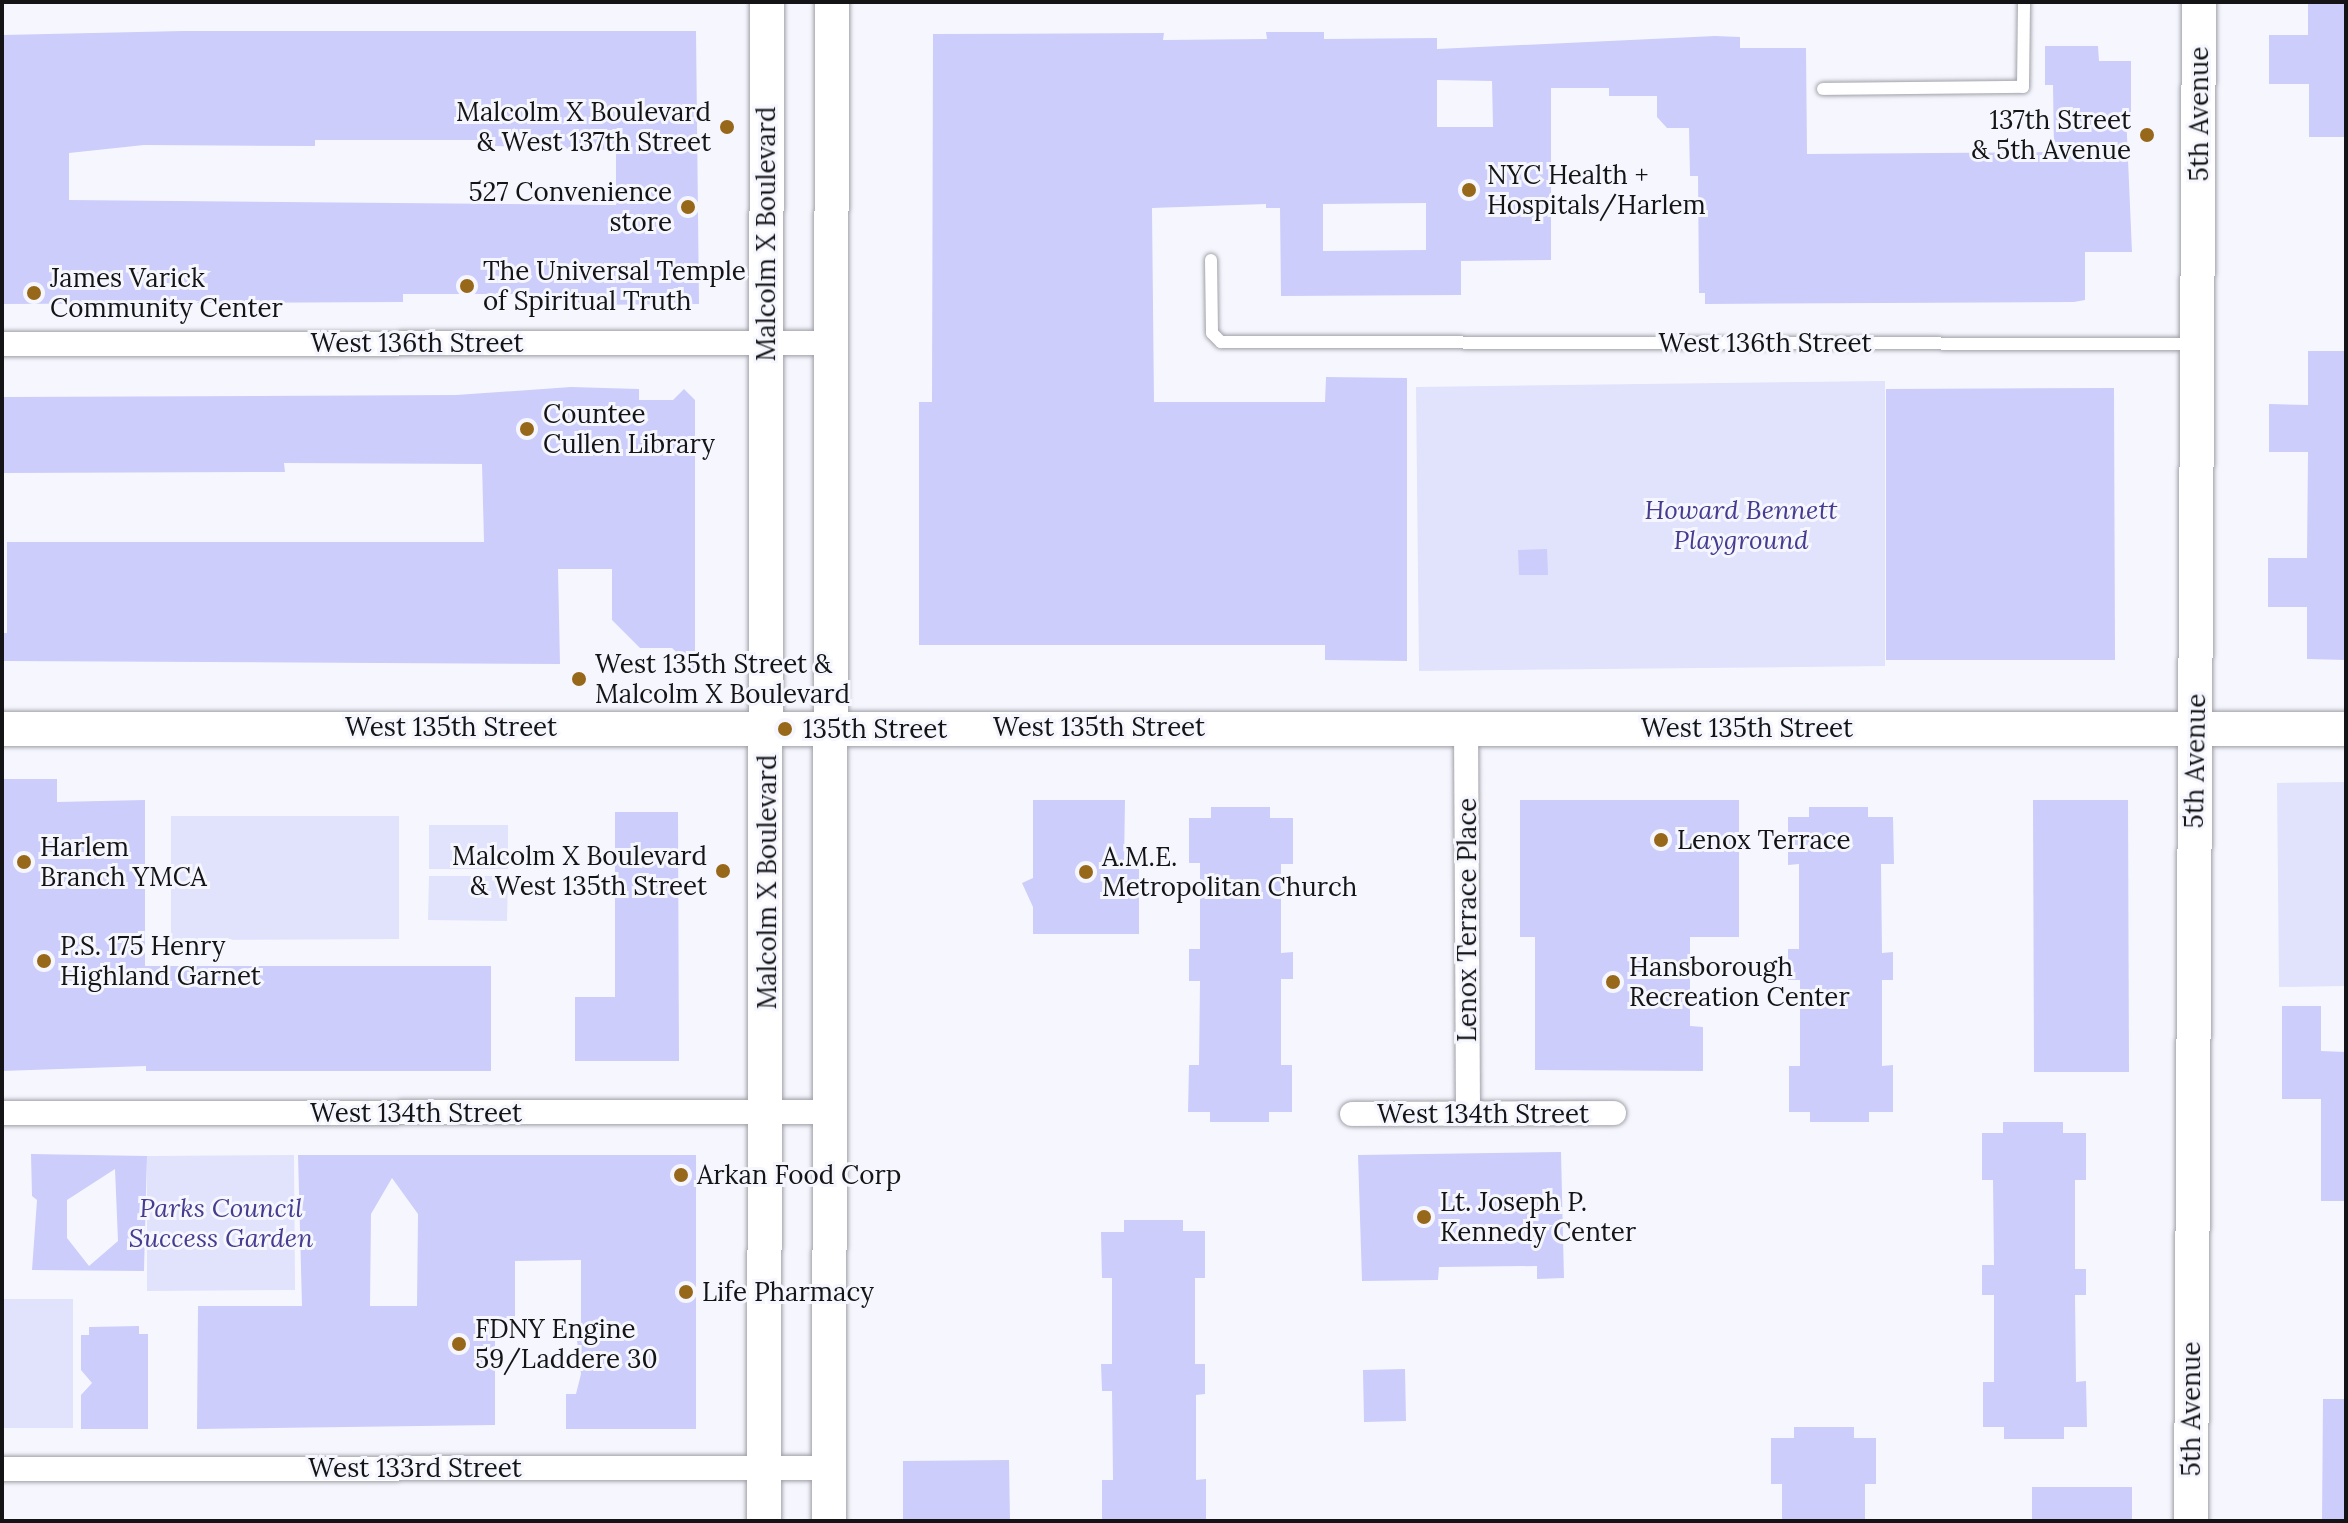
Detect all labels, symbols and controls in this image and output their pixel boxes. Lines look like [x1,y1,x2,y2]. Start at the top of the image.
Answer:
street label: 5th Avenue [2183,47,2215,181]
place label: Malcolm X Boulevard & West 137th Street [456,96,711,158]
place label: 137th Street & 5th Avenue [1971,104,2131,166]
street label: Malcolm X Boulevard [750,107,782,361]
marker: Malcolm X Boulevard & West 137th Street [718,118,736,136]
marker: 137th Street & 5th Avenue [2138,126,2156,144]
place label: NYC Health + Hospitals/Harlem [1487,159,1706,220]
place label: 527 Convenience store [468,176,672,238]
marker: NYC Health + Hospitals/Harlem [1458,179,1480,201]
marker: 527 Convenience store [679,198,697,216]
place label: The Universal Temple of Spiritual Truth [483,255,746,316]
place label: James Varick Community Center [50,262,283,324]
marker: The Universal Temple of Spiritual Truth [458,277,476,295]
marker: James Varick Community Center [25,284,43,302]
street label: West 136th Street [310,327,524,359]
street label: West 136th Street [1658,327,1872,359]
place label: Countee Cullen Library [543,398,715,460]
marker: Countee Cullen Library [518,420,536,438]
park label: Howard Bennett Playground [1645,494,1837,556]
place label: West 135th Street & Malcolm X Boulevard [595,648,850,710]
marker: West 135th Street & Malcolm X Boulevard [570,670,588,688]
street label: 5th Avenue [2178,693,2212,829]
street label: West 135th Street [345,711,557,743]
street label: West 135th Street [993,711,1205,743]
street label: West 135th Street [1641,712,1853,744]
place label: 135th Street [803,713,947,745]
marker: 135th Street [774,718,796,740]
street label: Malcolm X Boulevard [751,755,783,1009]
street label: Lenox Terrace Place [1451,798,1483,1042]
place label: Lenox Terrace [1677,824,1851,856]
place label: Harlem Branch YMCA [40,831,207,892]
marker: Lenox Terrace [1652,831,1670,849]
place label: Malcolm X Boulevard & West 135th Street [452,840,707,902]
place label: A.M.E. Metropolitan Church [1102,841,1357,902]
marker: Harlem Branch YMCA [15,853,33,871]
marker: Malcolm X Boulevard & West 135th Street [714,862,732,880]
marker: A.M.E. Metropolitan Church [1077,863,1095,881]
place label: P.S. 175 Henry Highland Garnet [60,930,261,992]
place label: Hansborough Recreation Center [1629,951,1850,1012]
marker: P.S. 175 Henry Highland Garnet [35,952,53,970]
marker: Hansborough Recreation Center [1604,973,1622,991]
street label: West 134th Street [310,1097,522,1129]
street label: West 134th Street [1377,1098,1589,1130]
place label: Arkan Food Corp [697,1159,901,1191]
marker: Arkan Food Corp [672,1166,690,1184]
place label: Lt. Joseph P. Kennedy Center [1440,1186,1636,1248]
park label: Parks Council Success Garden [129,1192,313,1254]
marker: Lt. Joseph P. Kennedy Center [1415,1208,1433,1226]
place label: Life Pharmacy [702,1276,874,1308]
marker: Life Pharmacy [677,1283,695,1301]
place label: FDNY Engine 59/Laddere 30 [475,1313,658,1374]
marker: FDNY Engine 59/Laddere 30 [450,1335,468,1353]
street label: 5th Avenue [2175,1342,2207,1476]
street label: West 133rd Street [308,1452,522,1484]

